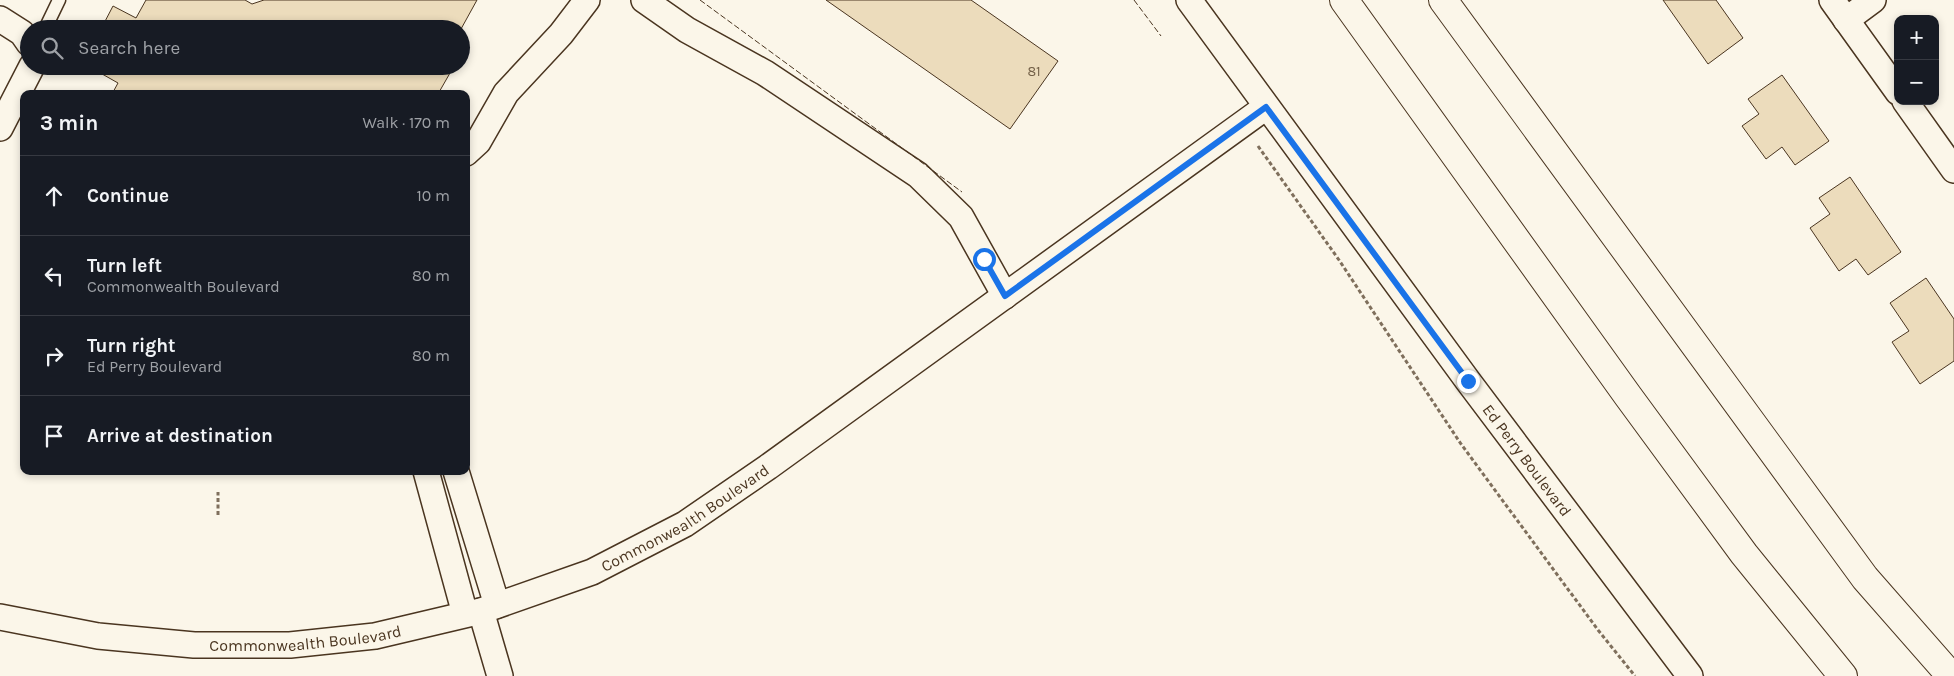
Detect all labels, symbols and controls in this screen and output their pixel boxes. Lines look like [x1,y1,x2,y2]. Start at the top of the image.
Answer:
map controls [1894,15,1939,105]
button: + [1894,15,1939,60]
search box [20,20,470,75]
icon: search [38,34,66,62]
text: Search here [78,37,180,59]
button: − [1894,60,1939,105]
house number: 81 [1027,63,1041,80]
text: 3 min [40,111,98,135]
text: Walk · 170 m [362,113,450,132]
icon: ahead [40,182,68,210]
text: Continue [87,185,169,207]
text: 10 m [416,186,450,205]
route start [973,248,996,271]
text: Turn left [87,255,162,277]
icon: left [40,262,68,290]
text: 80 m [412,266,450,285]
text: Commonwealth Boulevard [87,277,280,296]
text: Turn right [87,335,176,357]
icon: right [40,342,68,370]
text: 80 m [412,346,450,365]
text: Ed Perry Boulevard [87,357,222,376]
route end [1457,370,1480,393]
street label: Ed Perry Boulevard [1479,400,1576,520]
icon: arrive [40,422,68,450]
text: Arrive at destination [87,425,273,447]
street label: Commonwealth Boulevard [598,460,772,575]
street label: Commonwealth Boulevard [209,621,403,655]

